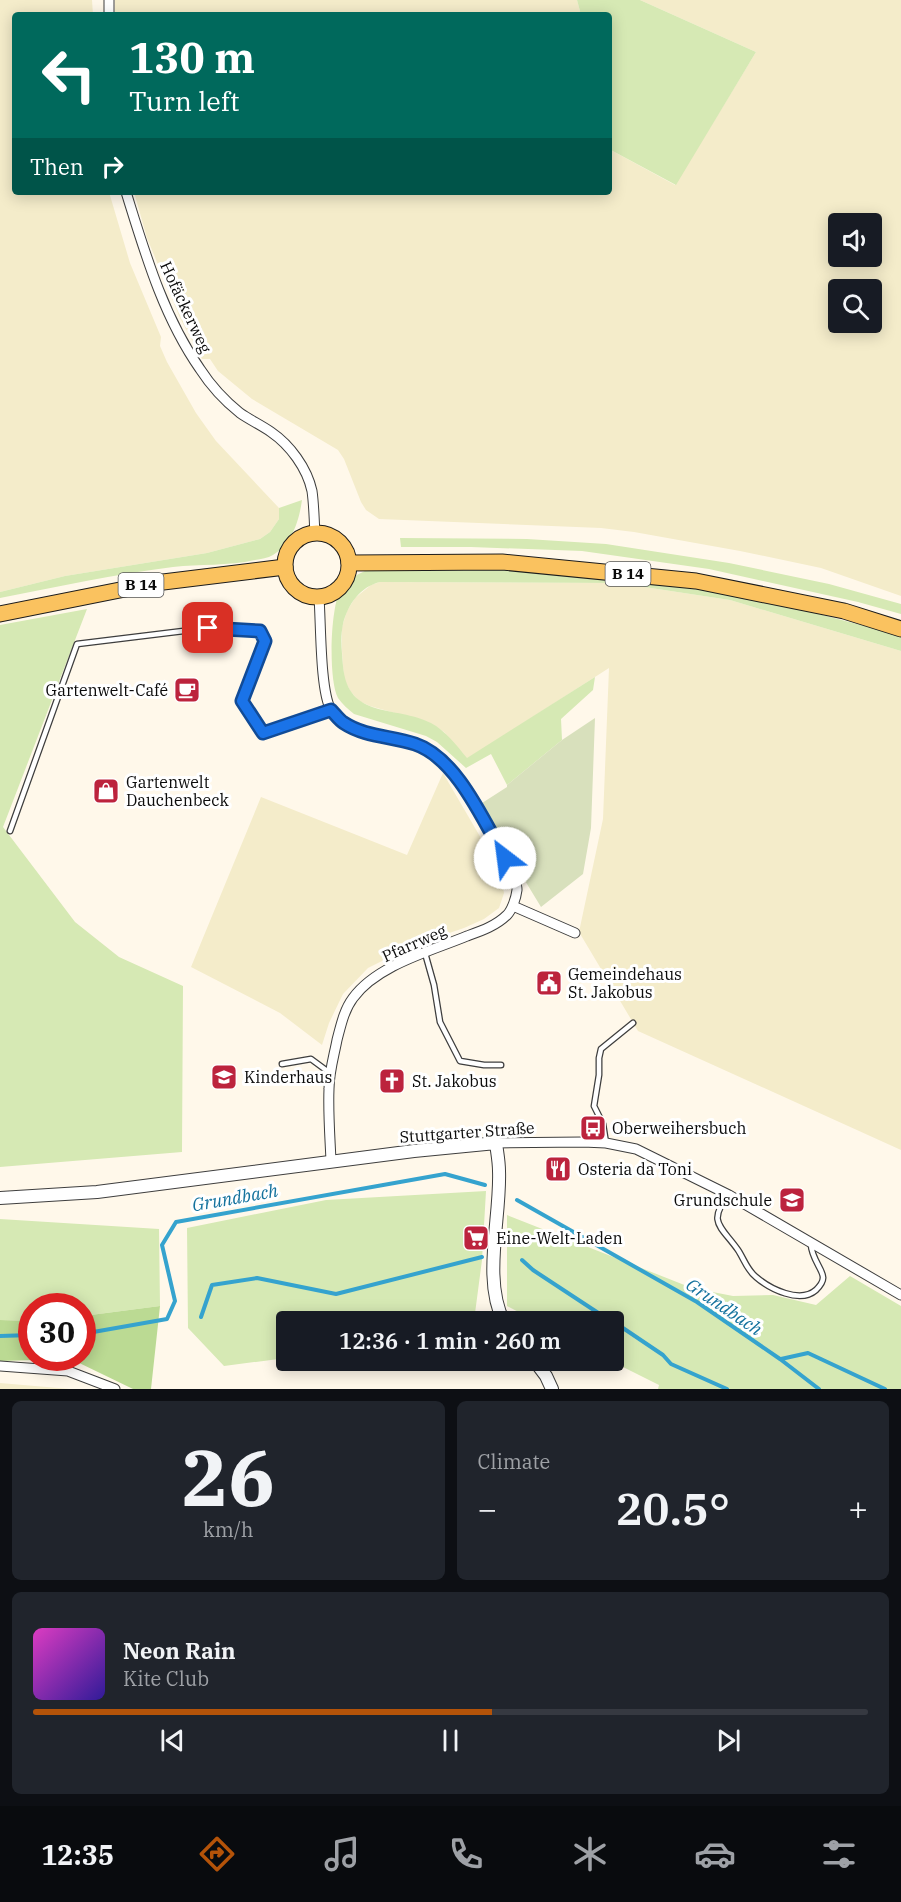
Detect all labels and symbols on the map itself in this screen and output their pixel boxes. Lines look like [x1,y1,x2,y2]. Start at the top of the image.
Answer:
street label: Hofäckerweg [156,258,216,356]
road number: B 14 [606,562,650,586]
road number: B 14 [118,573,164,597]
pin [182,602,233,653]
cafe icon: Gartenwelt-Café [172,675,202,705]
place label: Gartenwelt-Café [46,680,168,700]
place label: Gartenwelt Dauchenbeck [126,772,229,810]
shop icon: Gartenwelt Dauchenbeck [91,776,121,806]
position arrow [473,826,537,890]
street label: Pfarrweg [379,920,450,966]
place label: Gemeindehaus St. Jakobus [568,964,682,1002]
public building icon: Gemeindehaus St. Jakobus [534,968,564,998]
school or university icon: Kinderhaus [209,1062,239,1092]
church icon: St. Jakobus [377,1066,407,1096]
place label: Kinderhaus [244,1067,332,1087]
place label: St. Jakobus [412,1071,497,1091]
bus stop icon: Oberweihersbuch [578,1113,608,1143]
street label: Stuttgarter Straße [399,1117,535,1147]
place label: Oberweihersbuch [612,1118,746,1138]
restaurant icon: Osteria da Toni [543,1154,573,1184]
place label: Osteria da Toni [578,1159,692,1179]
water label: Grundbach [190,1179,280,1216]
school or university icon: Grundschule [777,1185,807,1215]
place label: Grundschule [674,1190,772,1210]
supermarket icon: Eine-Welt-Laden [461,1223,491,1253]
place label: Eine-Welt-Laden [496,1228,623,1248]
water label: Grundbach [682,1273,767,1340]
speed limit sign: 30 [18,1293,96,1371]

